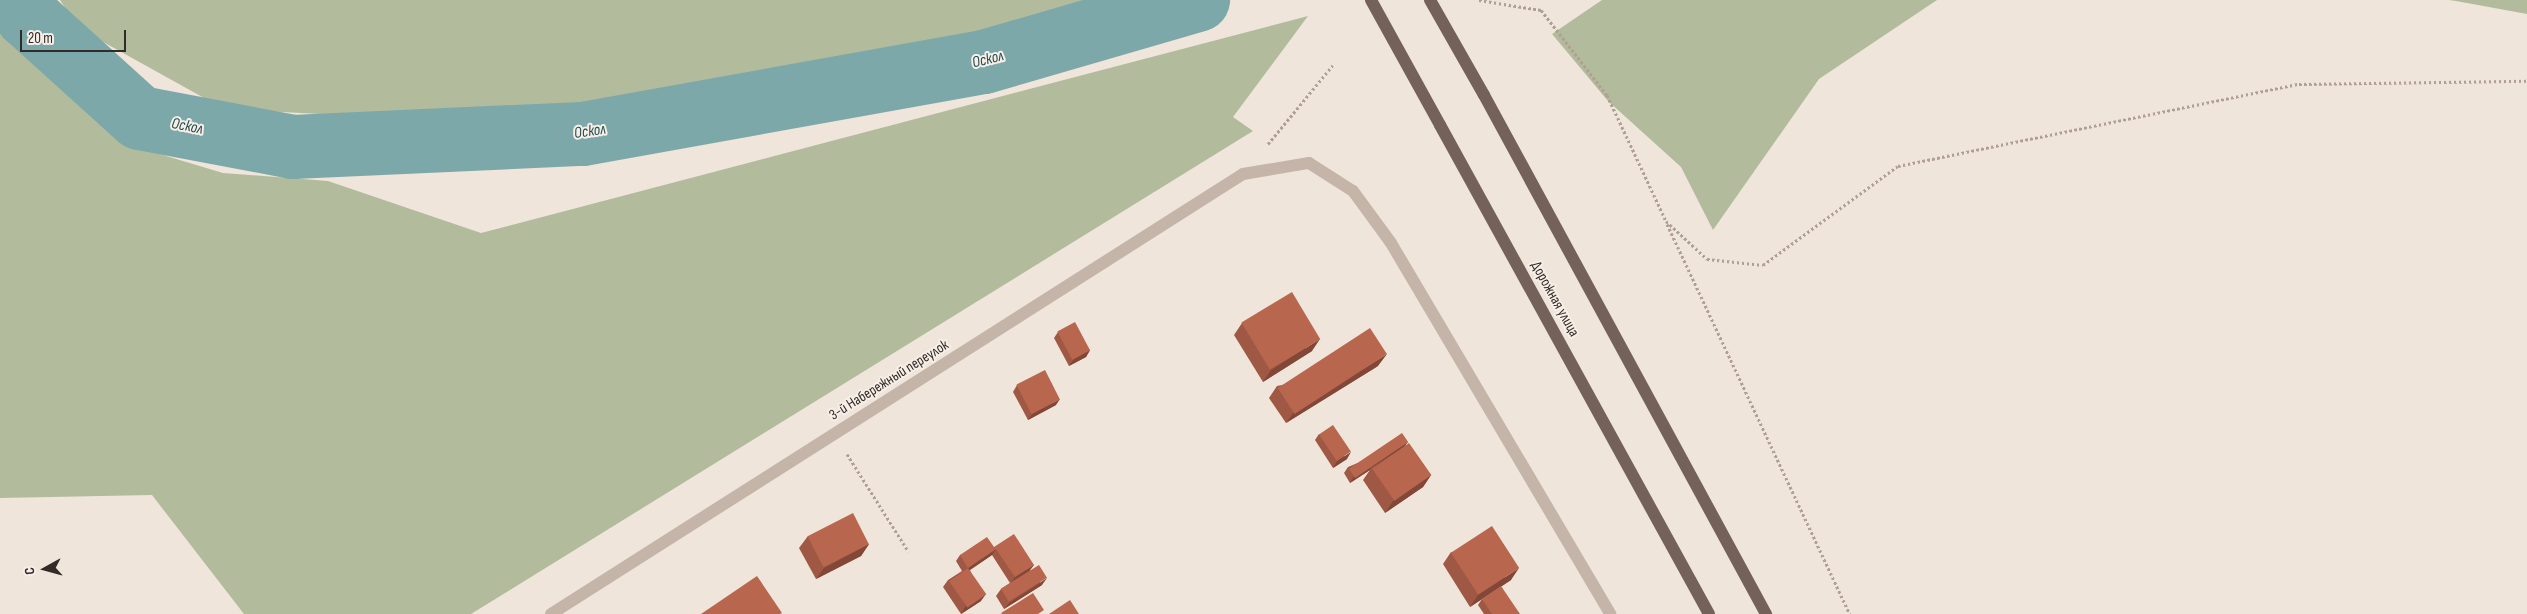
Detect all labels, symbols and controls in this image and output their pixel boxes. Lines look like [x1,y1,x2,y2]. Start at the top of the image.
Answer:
scale bar [22,20,129,52]
text: 20 m [28,29,53,48]
water label: Оскол [970,47,1006,73]
water label: Оскол [170,115,204,139]
water label: Оскол [573,120,607,144]
street label: Дорожная улица [1527,258,1583,340]
street label: 3-й Набережный переулок [826,336,952,424]
north arrow [20,544,70,594]
text: С [21,566,38,575]

